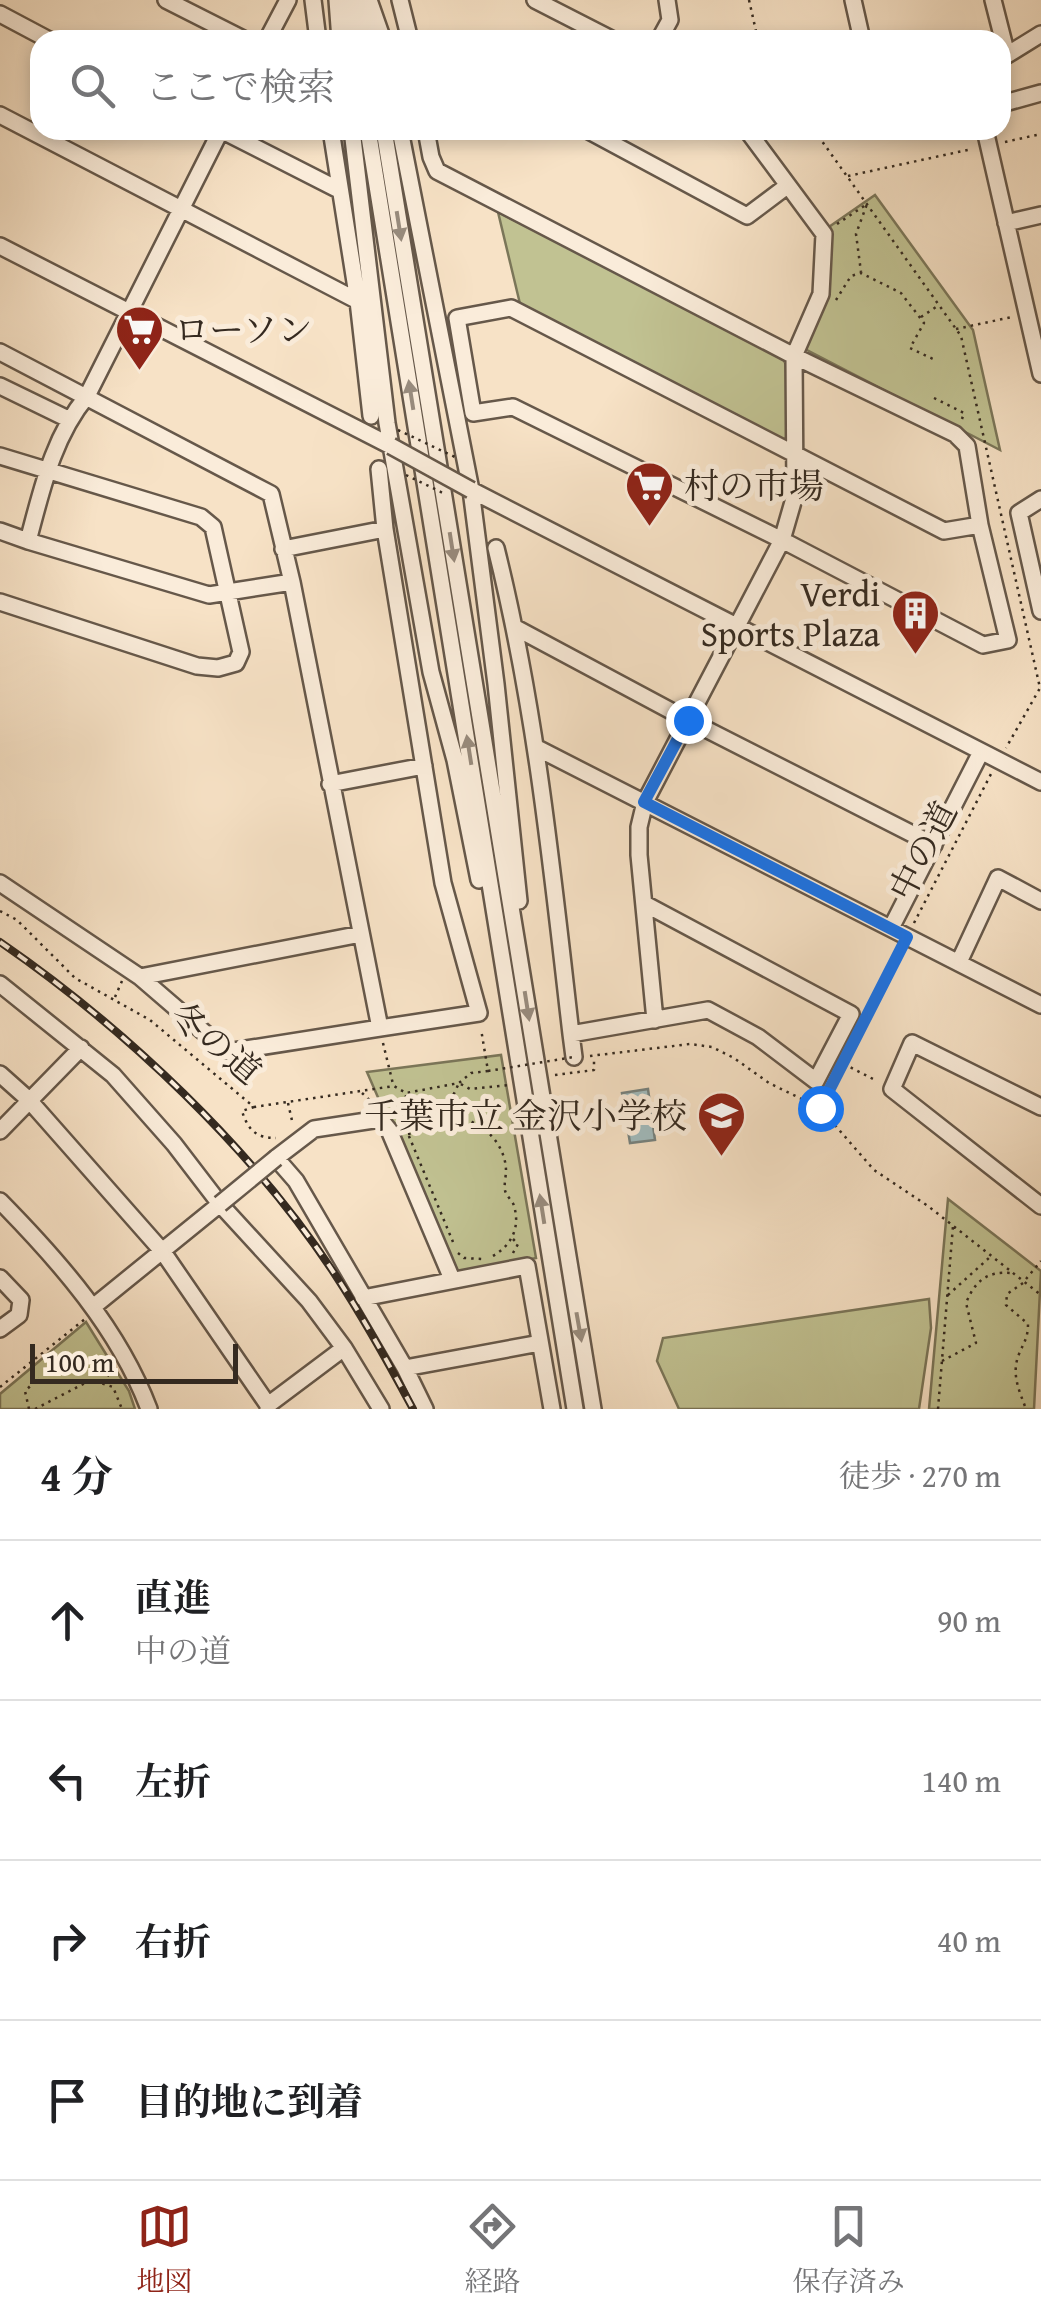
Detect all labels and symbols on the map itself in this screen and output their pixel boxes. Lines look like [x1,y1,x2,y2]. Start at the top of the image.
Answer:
one-way arrow [392,211,408,243]
supermarket icon: ローソン [113,304,165,372]
place label: ローソン [174,304,313,355]
one-way arrow [403,378,419,410]
supermarket icon: 村の市場 [623,460,675,528]
place label: 村の市場 [684,460,824,511]
one-way arrow [444,532,460,563]
place label: Verdi Sports Plaza [701,568,880,659]
building icon: Verdi Sports Plaza [889,588,941,656]
route end [666,698,712,744]
one-way arrow [461,734,476,765]
street label: 中の道 [876,792,969,909]
street label: 冬の道 [160,989,273,1096]
one-way arrow [520,991,535,1022]
route start [798,1086,844,1132]
place label: 千葉市立 金沢小学校 [364,1090,687,1141]
school or university icon: 千葉市立 金沢小学校 [696,1090,748,1158]
one-way arrow [534,1193,549,1225]
one-way arrow [572,1311,587,1343]
scale bar [30,1339,238,1384]

